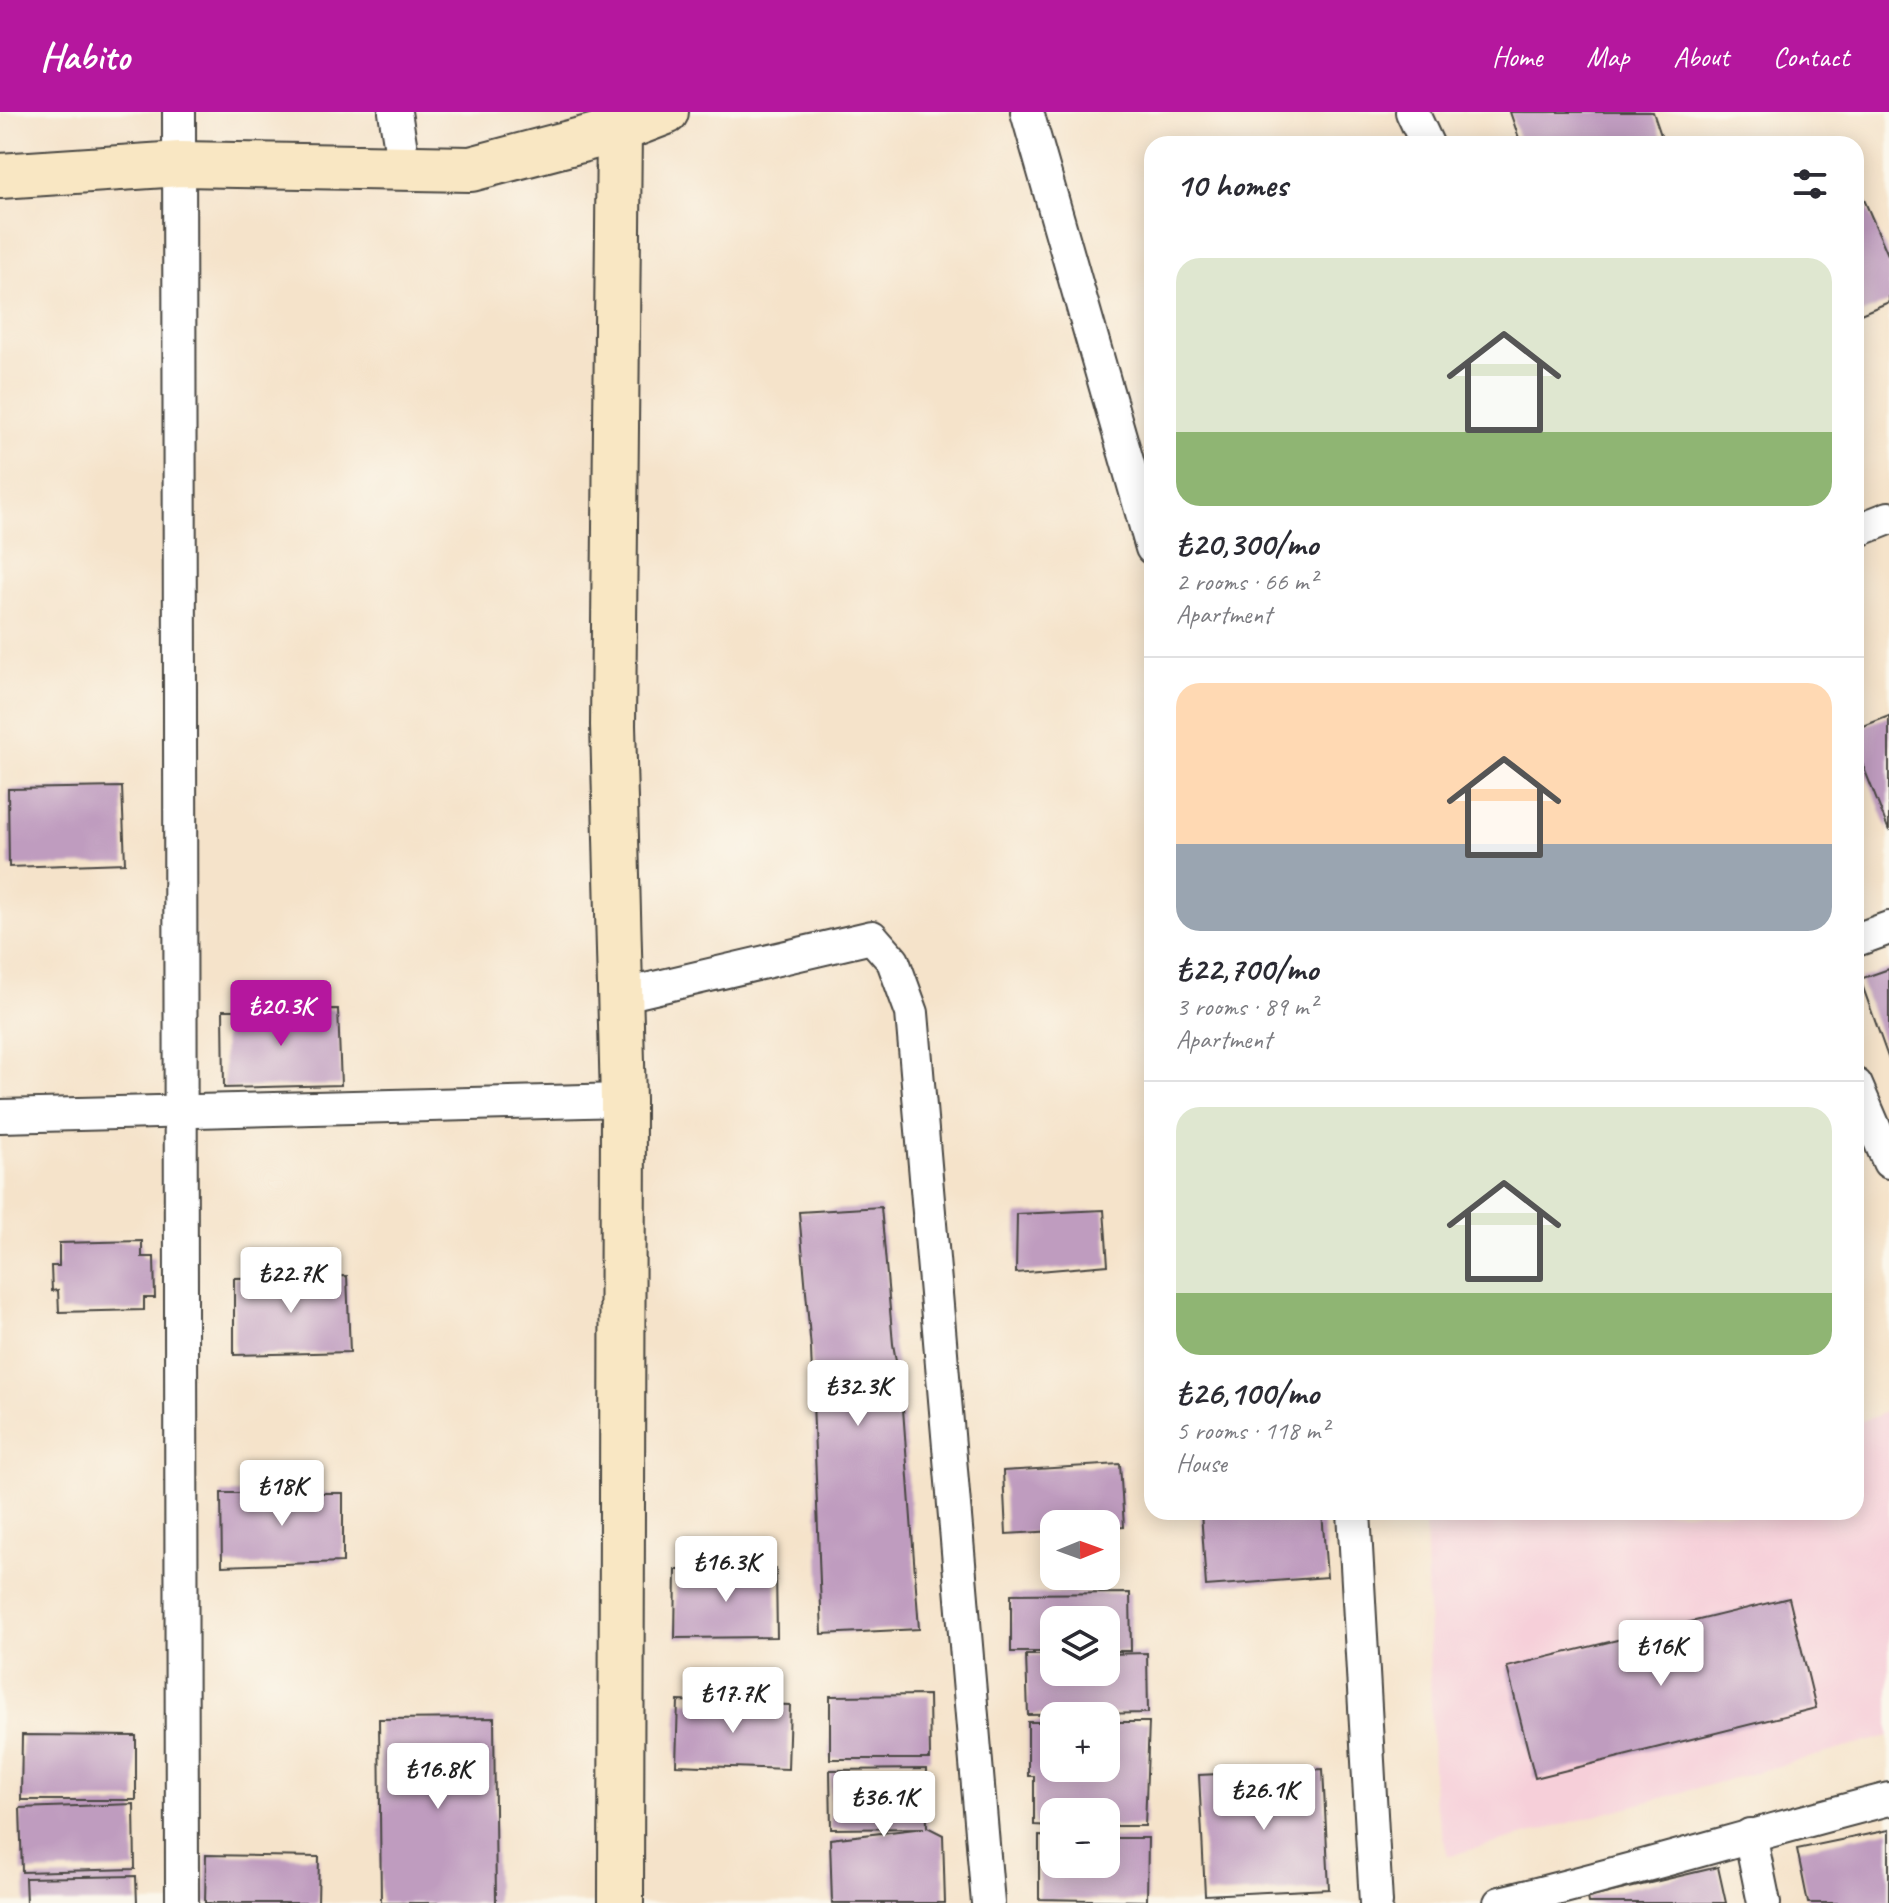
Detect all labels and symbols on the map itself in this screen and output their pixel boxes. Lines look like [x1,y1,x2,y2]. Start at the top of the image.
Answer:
pin: ₺20.3K [216,980,346,1048]
pin: ₺22.7K [226,1247,356,1315]
pin: ₺32.3K [793,1360,923,1428]
pin: ₺18K [235,1460,329,1528]
north arrow [1040,1510,1120,1590]
pin: ₺16.3K [661,1536,791,1604]
pin: ₺16K [1614,1620,1708,1688]
pin: ₺17.7K [668,1667,798,1735]
pin: ₺16.8K [373,1743,503,1811]
pin: ₺26.1K [1199,1764,1329,1832]
pin: ₺36.1K [819,1771,949,1839]

